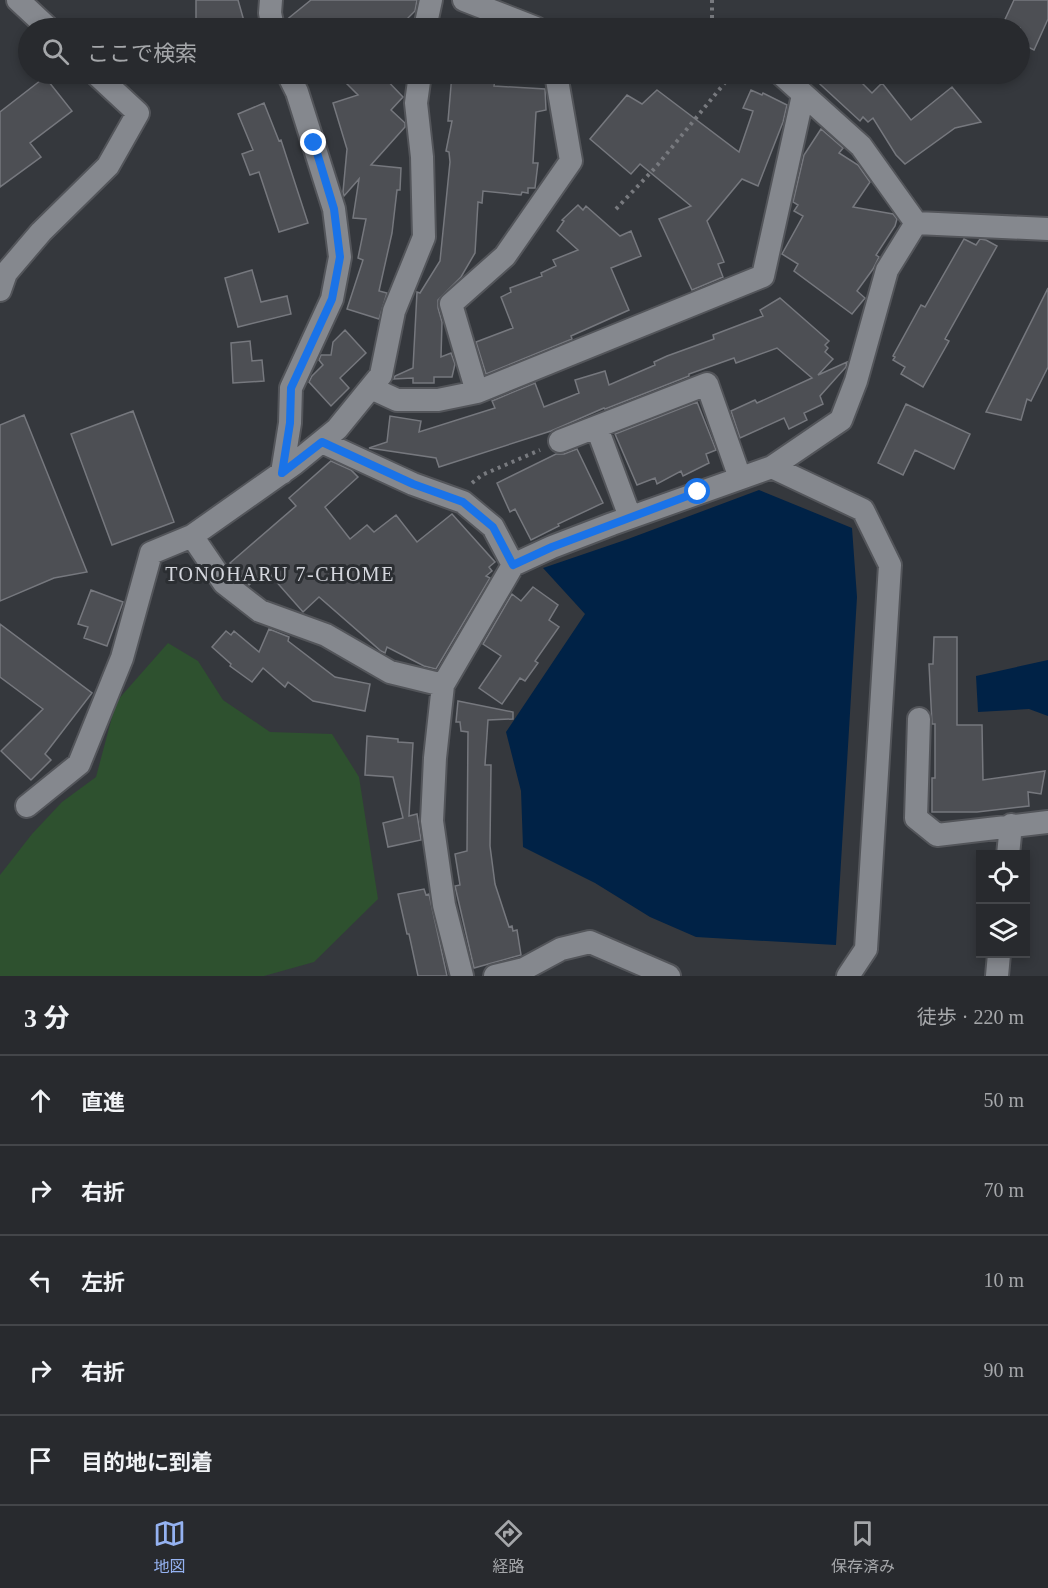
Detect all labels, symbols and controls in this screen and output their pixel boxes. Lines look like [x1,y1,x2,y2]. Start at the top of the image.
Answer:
search box [18,18,1030,84]
icon: search [39,35,72,68]
text: ここで検索 [87,41,197,66]
route end [300,129,326,155]
route start [684,478,710,504]
district label: TONOHARU 7-CHOME [165,563,395,585]
map controls [976,850,1030,958]
button: locate [976,850,1030,904]
button: layers [976,904,1030,958]
text: 3 分 [24,1004,70,1033]
text: 徒歩 · 220 m [917,1006,1024,1028]
icon: ahead [24,1084,57,1117]
text: 50 m [983,1089,1024,1111]
text: 直進 [81,1090,125,1115]
icon: right [24,1174,57,1207]
text: 70 m [983,1179,1024,1201]
text: 右折 [81,1180,125,1205]
icon: left [24,1264,57,1297]
text: 10 m [983,1269,1024,1291]
text: 左折 [81,1270,125,1295]
icon: right [24,1354,57,1387]
text: 90 m [983,1359,1024,1381]
text: 右折 [81,1360,125,1385]
icon: arrive [24,1444,57,1477]
text: 目的地に到着 [81,1450,213,1475]
tab: 地図 [153,1517,186,1577]
tab: 経路 [492,1517,525,1577]
tab: 保存済み [831,1517,895,1577]

